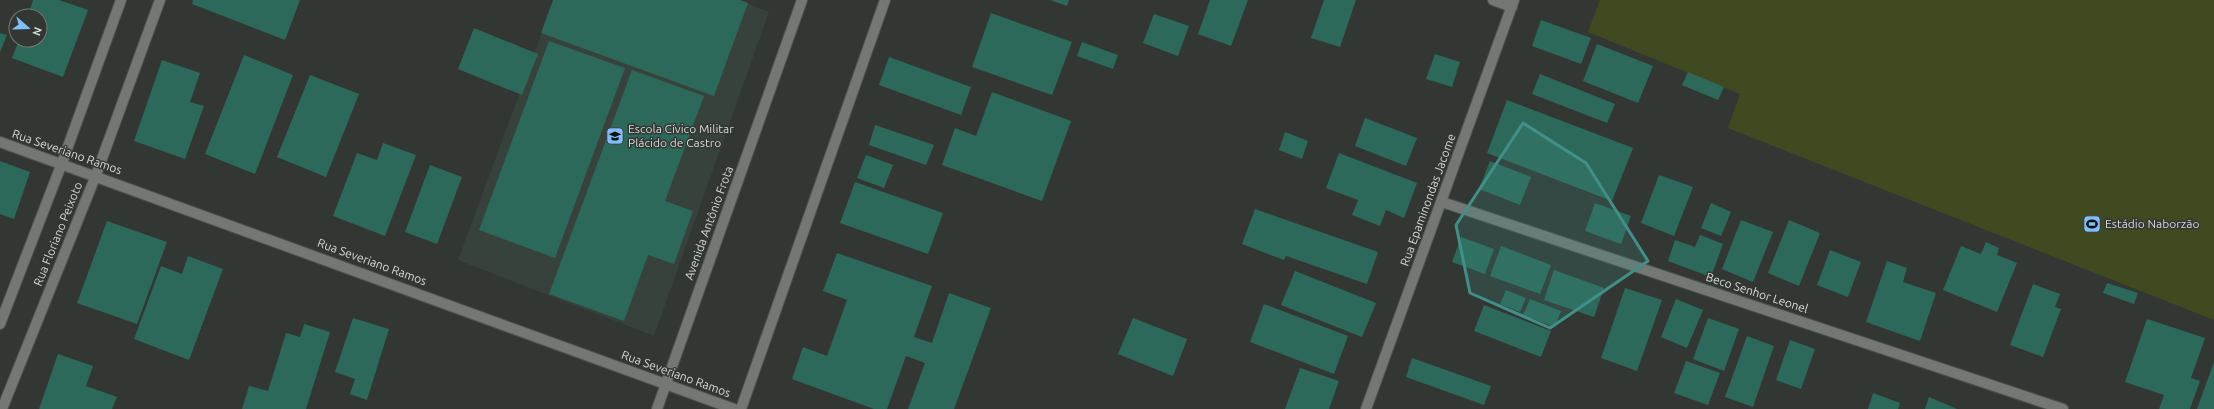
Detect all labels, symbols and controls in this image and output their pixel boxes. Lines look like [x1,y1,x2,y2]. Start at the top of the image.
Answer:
north arrow [8,8,48,48]
text: N [30,26,44,37]
place label: Escola Cívico Militar Plácido de Castro [628,122,734,149]
school or university icon: Escola Cívico Militar Plácido de Castro [605,126,625,146]
street label: Rua Severiano Ramos [11,127,124,176]
street label: Rua Epaminondas Jacome [1397,132,1458,268]
street label: Avenida Antônio Frota [682,164,735,282]
street label: Rua Floriano Peixoto [31,180,84,288]
sports icon: Estádio Naborzão [2082,214,2102,234]
place label: Estádio Naborzão [2105,217,2200,230]
street label: Rua Severiano Ramos [316,236,428,287]
street label: Beco Senhor Leonel [1704,270,1810,315]
street label: Rua Severiano Ramos [620,348,732,399]

